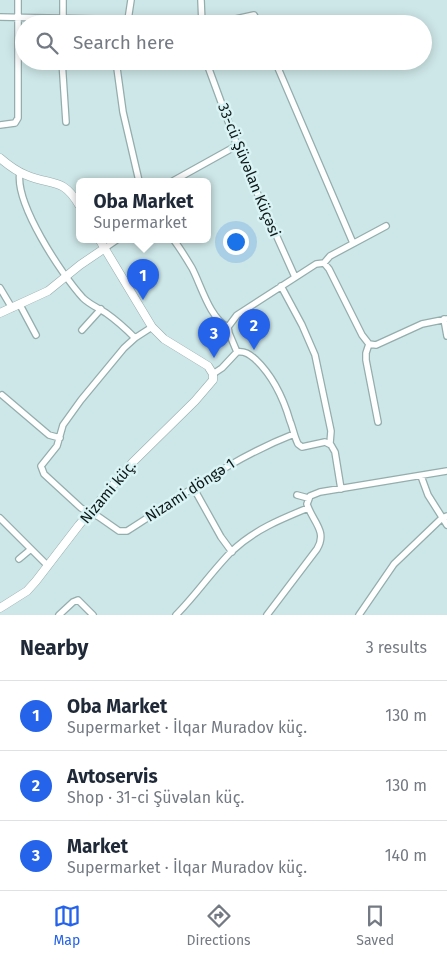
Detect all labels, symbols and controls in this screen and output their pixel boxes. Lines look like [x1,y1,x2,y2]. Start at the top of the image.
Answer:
search box [15,15,432,70]
icon: search [33,29,61,57]
text: Search here [73,31,174,54]
street label: 33-cü Şüvəlan Küçəsi [214,101,284,239]
popup [76,178,211,243]
text: Oba Market [93,190,194,213]
text: Supermarket [93,213,187,232]
your location [223,229,249,255]
pin: 1 [127,259,159,300]
pin: 2 [238,309,270,350]
pin: 3 [198,317,230,358]
street label: Nizami döngə 1 [142,454,238,526]
street label: Nizami küç. [76,457,140,527]
text: Nearby [20,635,88,661]
text: 3 results [366,638,427,657]
text: Oba Market [67,695,167,718]
text: 1 [32,706,40,725]
text: 130 m [385,706,427,725]
text: Supermarket · İlqar Muradov küç. [67,718,307,737]
text: Avtoservis [67,765,158,788]
text: 2 [32,776,40,795]
text: 130 m [385,776,427,795]
text: Shop · 31-ci Şüvəlan küç. [67,788,244,807]
text: Market [67,835,128,858]
text: 3 [32,846,40,865]
text: 140 m [385,846,427,865]
text: Supermarket · İlqar Muradov küç. [67,858,307,877]
tab: Map [53,902,81,949]
tab: Directions [186,902,251,949]
tab: Saved [356,902,394,949]

